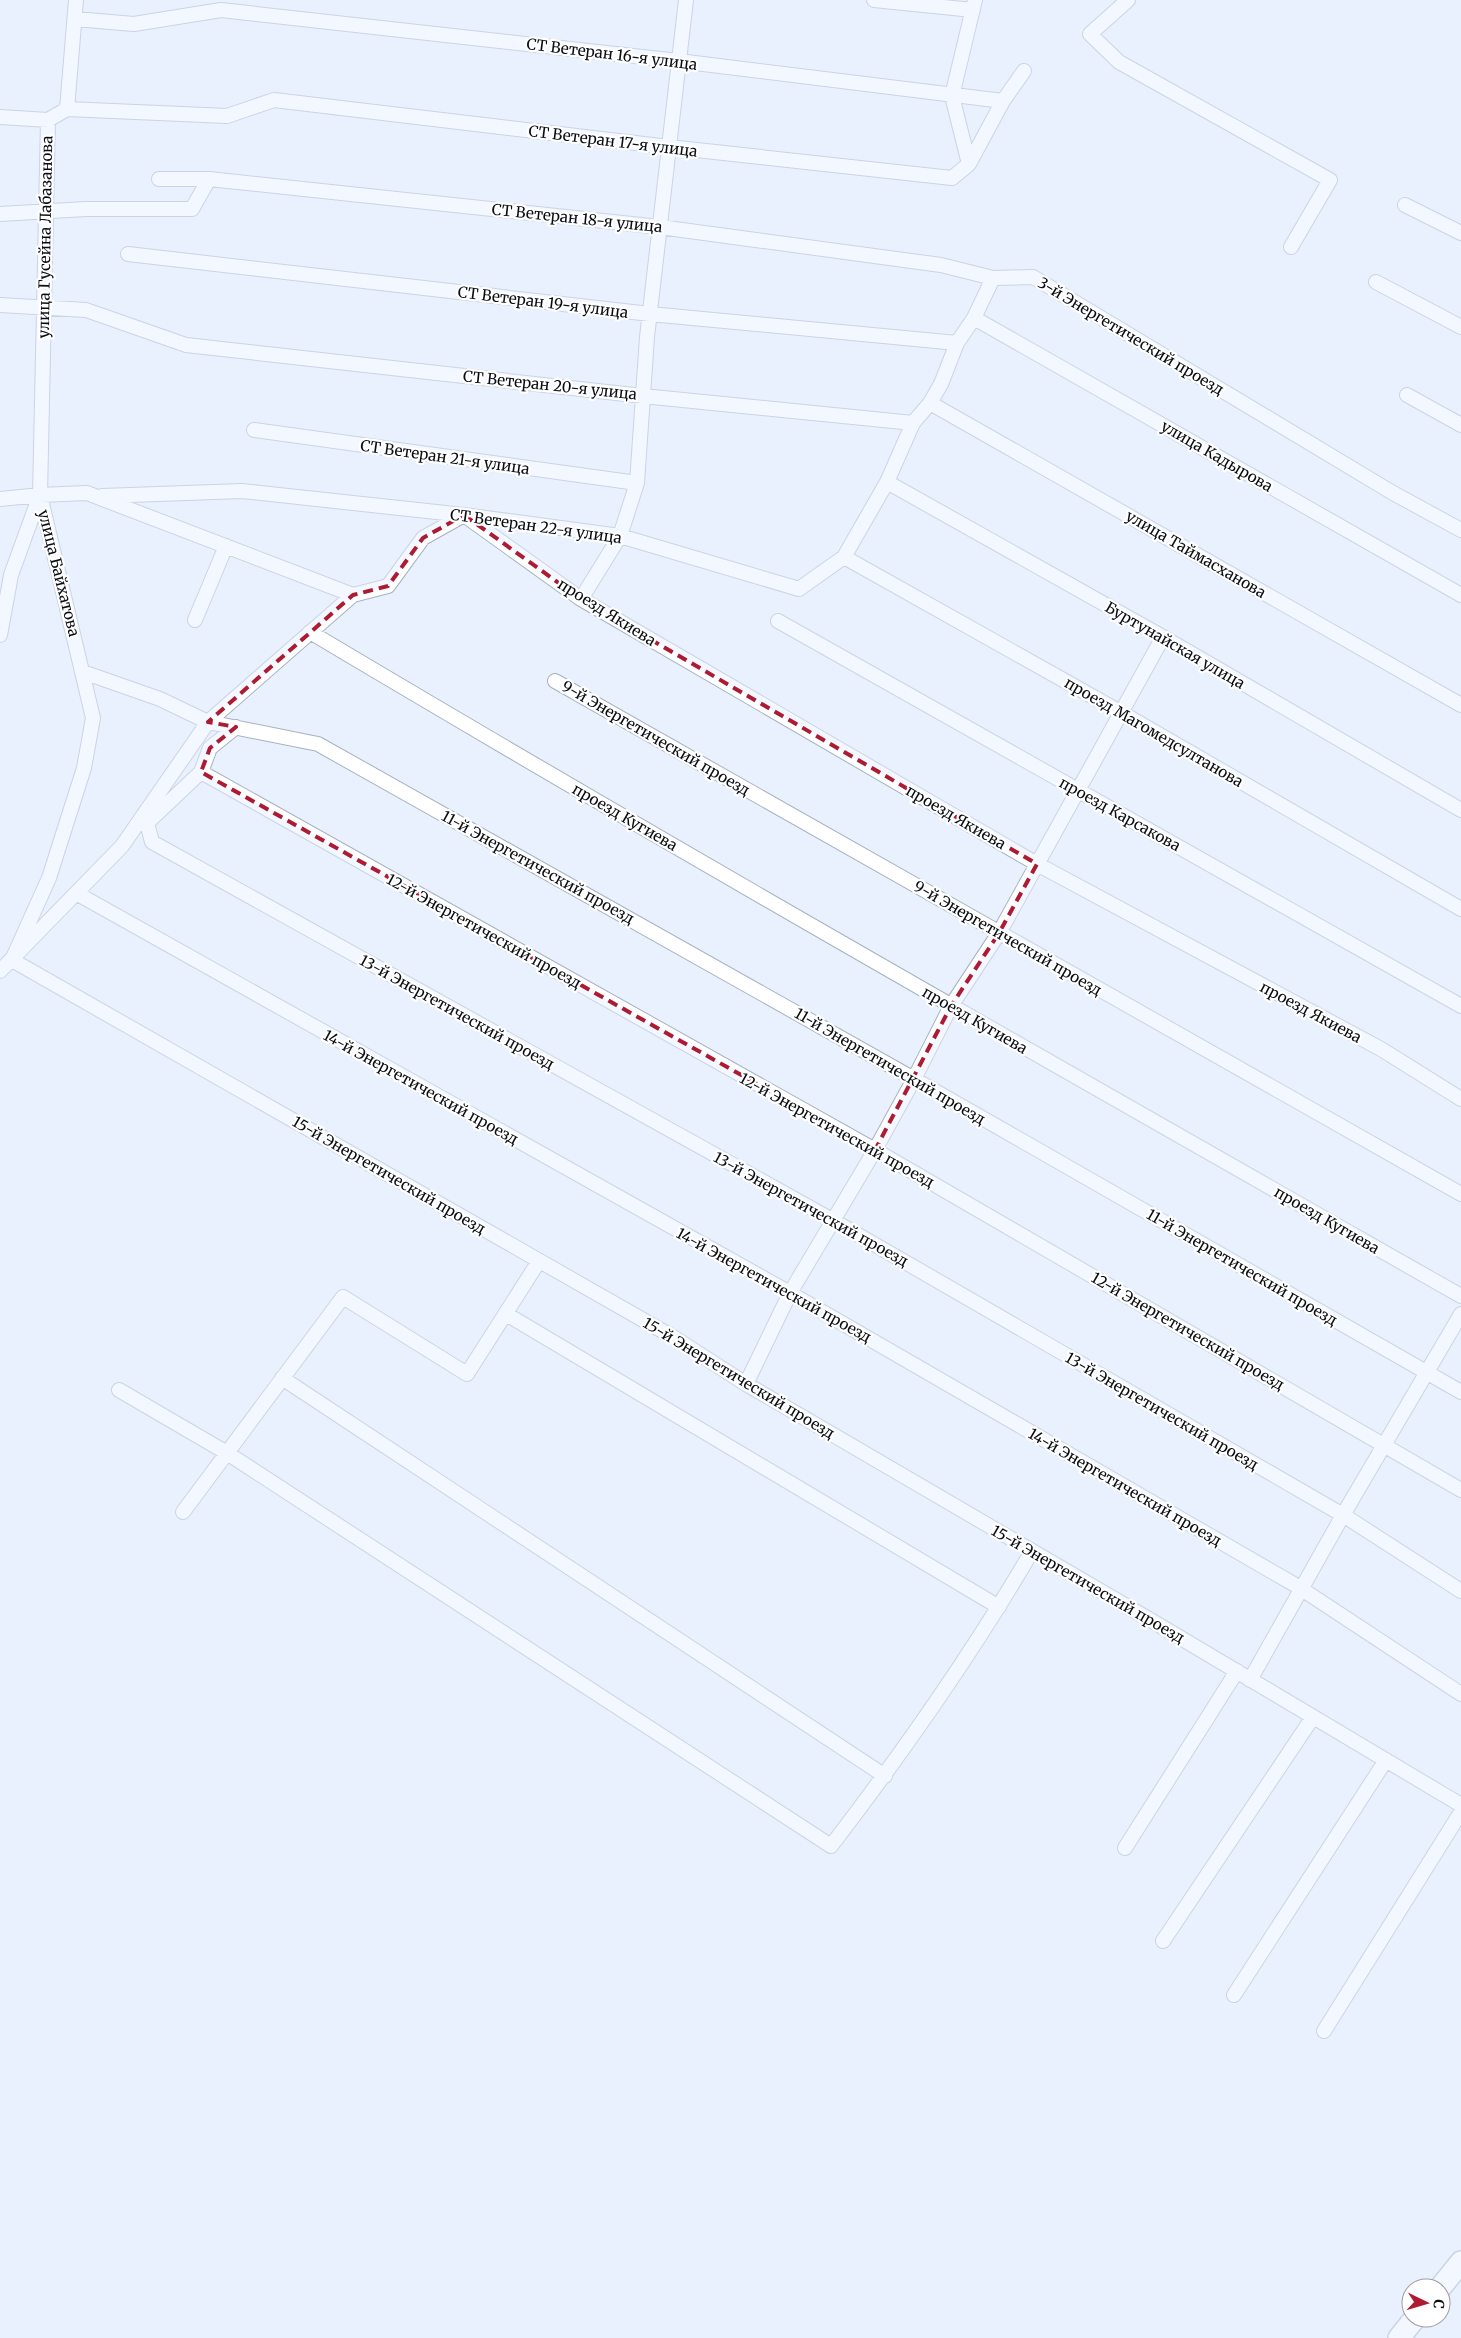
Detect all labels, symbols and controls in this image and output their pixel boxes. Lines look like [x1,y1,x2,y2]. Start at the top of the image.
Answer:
street label: СТ Ветеран 16-я улица [526,34,698,74]
street label: СТ Ветеран 17-я улица [528,121,698,161]
street label: улица Гусейна Лабазанова [34,135,56,339]
street label: СТ Ветеран 18-я улица [491,200,663,236]
street label: 3-й Энергетический проезд [1035,273,1227,399]
street label: СТ Ветеран 19-я улица [457,282,629,322]
street label: СТ Ветеран 20-я улица [462,366,638,404]
street label: улица Кадырова [1158,416,1276,496]
street label: СТ Ветеран 21-я улица [359,436,531,478]
street label: СТ Ветеран 22-я улица [449,505,623,547]
street label: улица Таймасханова [1122,506,1270,602]
street label: улица Байхатова [34,508,84,638]
street label: проезд Якиева [554,574,660,650]
street label: Буртунайская улица [1102,597,1248,693]
street label: проезд Магомедсултанова [1061,673,1247,791]
street label: 9-й Энергетический проезд [559,676,753,800]
street label: проезд Карсакова [1056,773,1184,855]
street label: проезд Кугиева [569,779,681,855]
street label: проезд Якиева [903,781,1009,853]
street label: 11-й Энергетический проезд [438,806,638,928]
street label: 12-й Энергетический проезд [383,869,585,993]
street label: 9-й Энергетический проезд [911,876,1105,1000]
street label: 13-й Энергетический проезд [356,950,558,1074]
street label: проезд Якиева [1257,977,1365,1047]
street label: проезд Кугиева [919,982,1031,1058]
street label: 11-й Энергетический проезд [791,1003,989,1129]
street label: 14-й Энергетический проезд [320,1025,522,1149]
street label: 12-й Энергетический проезд [736,1068,938,1192]
street label: 15-й Энергетический проезд [289,1112,489,1238]
street label: 13-й Энергетический проезд [710,1147,912,1271]
street label: проезд Кугиева [1271,1182,1383,1258]
street label: 11-й Энергетический проезд [1143,1204,1341,1330]
street label: 14-й Энергетический проезд [673,1223,875,1347]
street label: 12-й Энергетический проезд [1088,1268,1288,1394]
street label: 15-й Энергетический проезд [640,1313,838,1443]
street label: 13-й Энергетический проезд [1062,1348,1262,1474]
street label: 14-й Энергетический проезд [1025,1424,1225,1550]
street label: 15-й Энергетический проезд [988,1521,1188,1647]
north arrow [1401,2278,1451,2328]
text: С [1430,2299,1448,2310]

